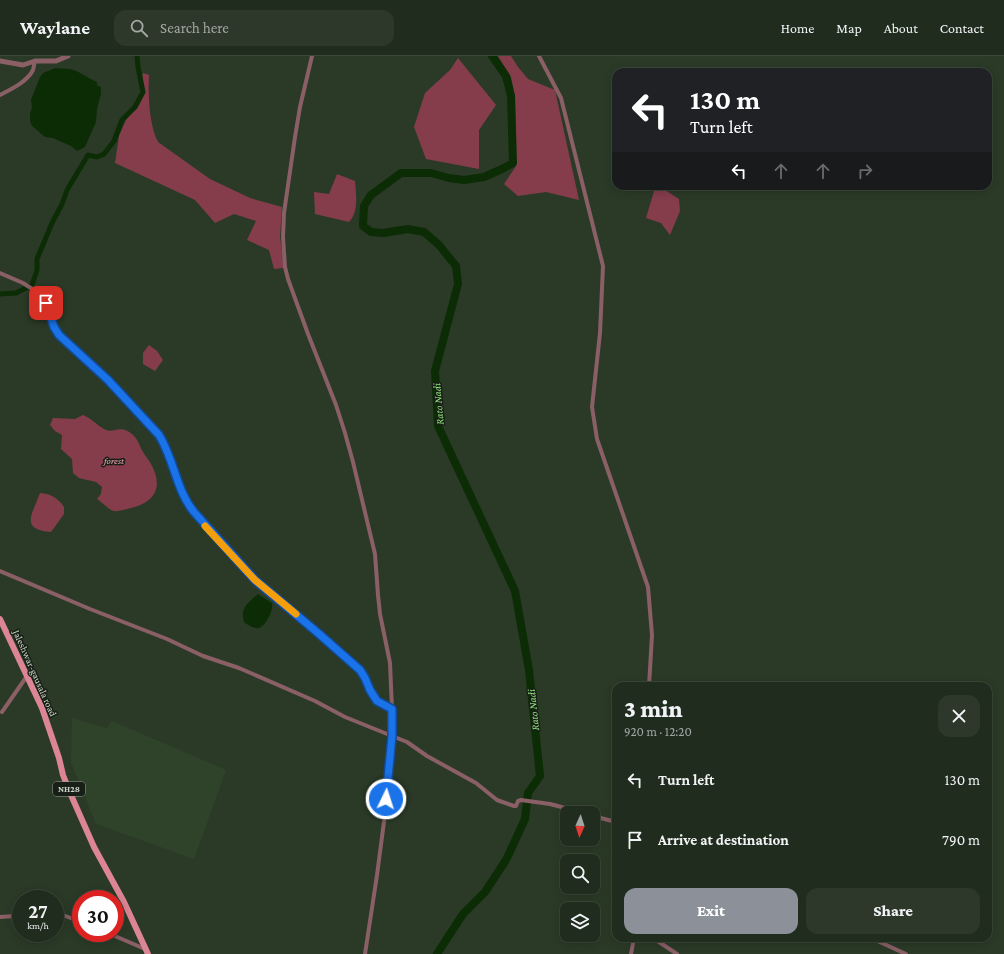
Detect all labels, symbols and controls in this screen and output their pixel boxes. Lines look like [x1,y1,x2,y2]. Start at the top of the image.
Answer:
search box [114,10,394,46]
text: Waylane [20,17,90,38]
icon: search [128,17,150,39]
text: Search here [160,20,229,36]
text: Home [781,20,814,36]
text: Map [836,20,862,36]
text: About [884,20,918,36]
text: Contact [940,20,984,36]
icon: left [624,84,676,136]
text: 130 m [690,84,760,115]
text: Turn left [690,117,753,137]
icon: left [728,160,750,182]
icon: ahead [770,160,792,182]
icon: ahead [812,160,834,182]
icon: right [854,160,876,182]
pin [29,286,63,320]
icon: arrive [35,292,57,314]
water label: Rato Nadi [430,383,446,425]
park label: forest [102,455,125,466]
street label: Jaleshwar-gausala road [11,627,59,719]
water label: Rato Nadi [525,689,541,731]
text: 3 min [624,695,683,722]
button: close [938,695,980,737]
text: 920 m · 12:20 [624,724,692,739]
icon: left [624,769,646,791]
text: Turn left [658,772,714,788]
text: 130 m [945,772,980,788]
position arrow [365,778,407,820]
road number: NH28 [53,782,85,796]
north arrow [560,806,600,846]
map controls [560,806,600,942]
icon: arrive [624,829,646,851]
text: Arrive at destination [658,832,789,848]
text: 790 m [942,832,980,848]
button: search [560,854,600,894]
button: Exit [624,888,798,934]
button: Share [806,888,980,934]
speed limit sign: 30 [72,890,124,942]
text: 27 [28,900,48,922]
button: layers [560,902,600,942]
text: km/h [27,920,49,931]

